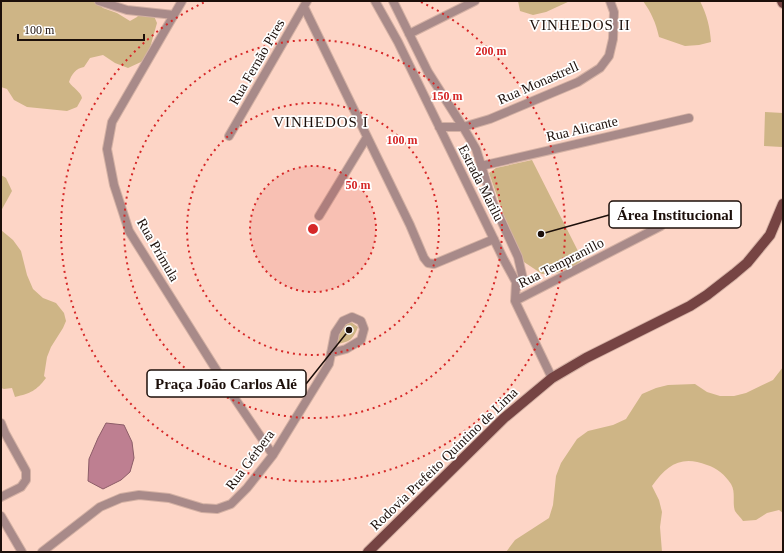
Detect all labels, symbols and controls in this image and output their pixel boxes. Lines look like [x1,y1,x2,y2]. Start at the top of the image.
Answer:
scale bar [18,16,144,42]
street label: Rua Fernão Pires [226,16,288,108]
district label: VINHEDOS II [529,17,631,33]
text: 100 m [24,23,55,37]
text: 200 m [476,44,507,58]
street label: Rua Monastrell [495,58,581,107]
text: 150 m [432,89,463,103]
district label: VINHEDOS I [273,114,369,130]
street label: Rua Alicante [545,114,619,144]
text: 100 m [387,133,418,147]
street label: Estrada Marilu [455,142,507,224]
text: 50 m [346,178,371,192]
callout: Área Institucional [609,201,741,228]
text: Área Institucional [617,207,733,223]
street label: Rua Prímula [134,216,182,285]
centre of rings [306,222,320,236]
street label: Rua Tempranillo [516,235,606,291]
callout: Praça João Carlos Alé [147,370,306,397]
text: Praça João Carlos Alé [155,376,297,392]
street label: Rodovia Prefeito Quintino de Lima [367,384,521,533]
street label: Rua Gérbera [223,426,278,493]

